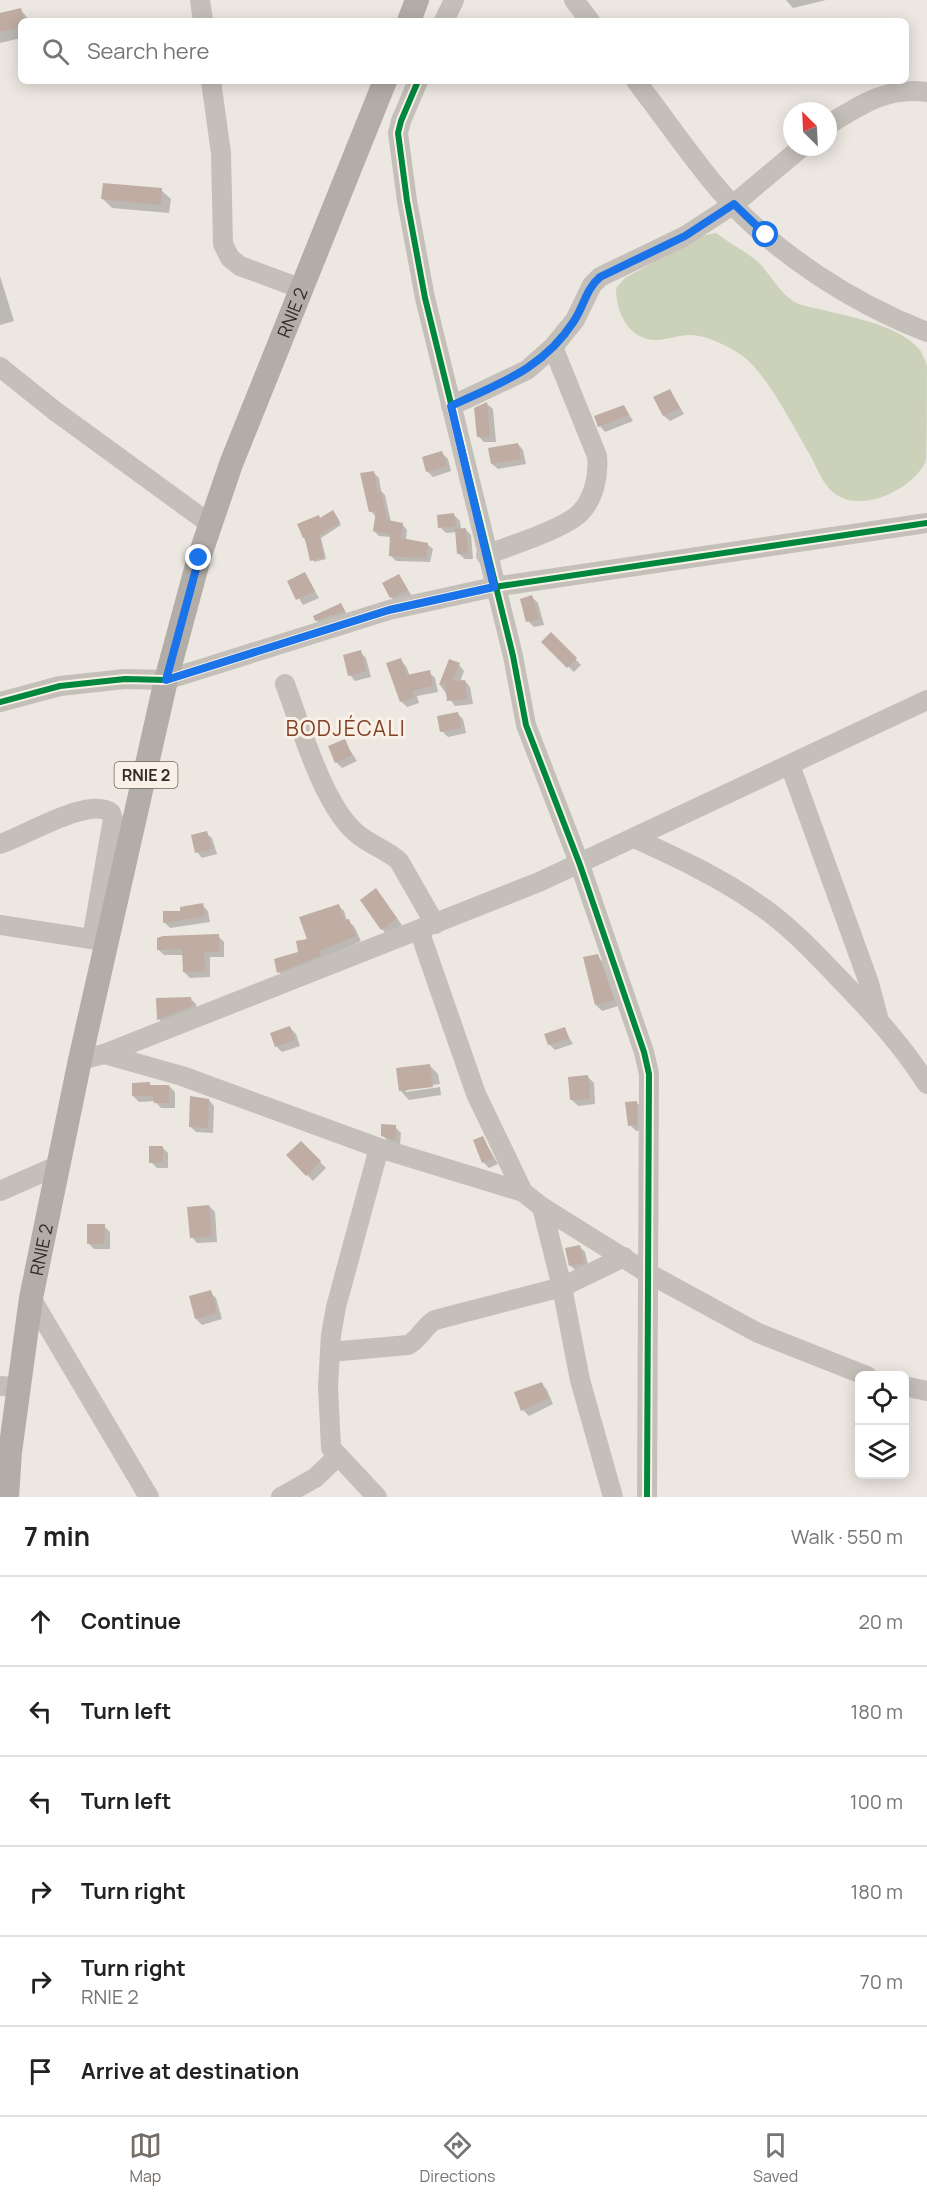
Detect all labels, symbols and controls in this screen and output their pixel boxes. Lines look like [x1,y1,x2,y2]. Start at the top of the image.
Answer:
search box [18,18,909,84]
icon: search [39,35,72,68]
text: Search here [87,36,209,66]
north arrow [783,102,837,156]
route start [752,221,778,247]
street label: RNIE 2 [271,284,313,341]
route end [185,544,211,570]
district label: BODJÉCALI [286,714,406,742]
road number: RNIE 2 [114,762,178,788]
street label: RNIE 2 [24,1222,58,1277]
map controls [855,1371,909,1479]
button: locate [855,1371,909,1425]
button: layers [855,1425,909,1479]
text: 7 min [24,1518,90,1554]
text: Walk · 550 m [791,1523,903,1550]
icon: ahead [24,1605,57,1638]
text: Continue [81,1606,181,1636]
text: 20 m [858,1608,903,1635]
icon: left [24,1695,57,1728]
text: Turn left [81,1696,171,1726]
text: 180 m [850,1698,903,1725]
icon: left [24,1785,57,1818]
text: Turn left [81,1786,171,1816]
text: 100 m [850,1788,903,1815]
icon: right [24,1875,57,1908]
text: Turn right [81,1876,186,1906]
text: 180 m [850,1878,903,1905]
text: Turn right [81,1953,186,1983]
icon: right [24,1965,57,1998]
text: 70 m [860,1968,903,1995]
text: RNIE 2 [81,1983,139,2010]
icon: arrive [24,2055,57,2088]
text: Arrive at destination [81,2056,299,2086]
tab: Map [129,2129,162,2187]
tab: Directions [420,2129,495,2187]
tab: Saved [753,2129,798,2187]

